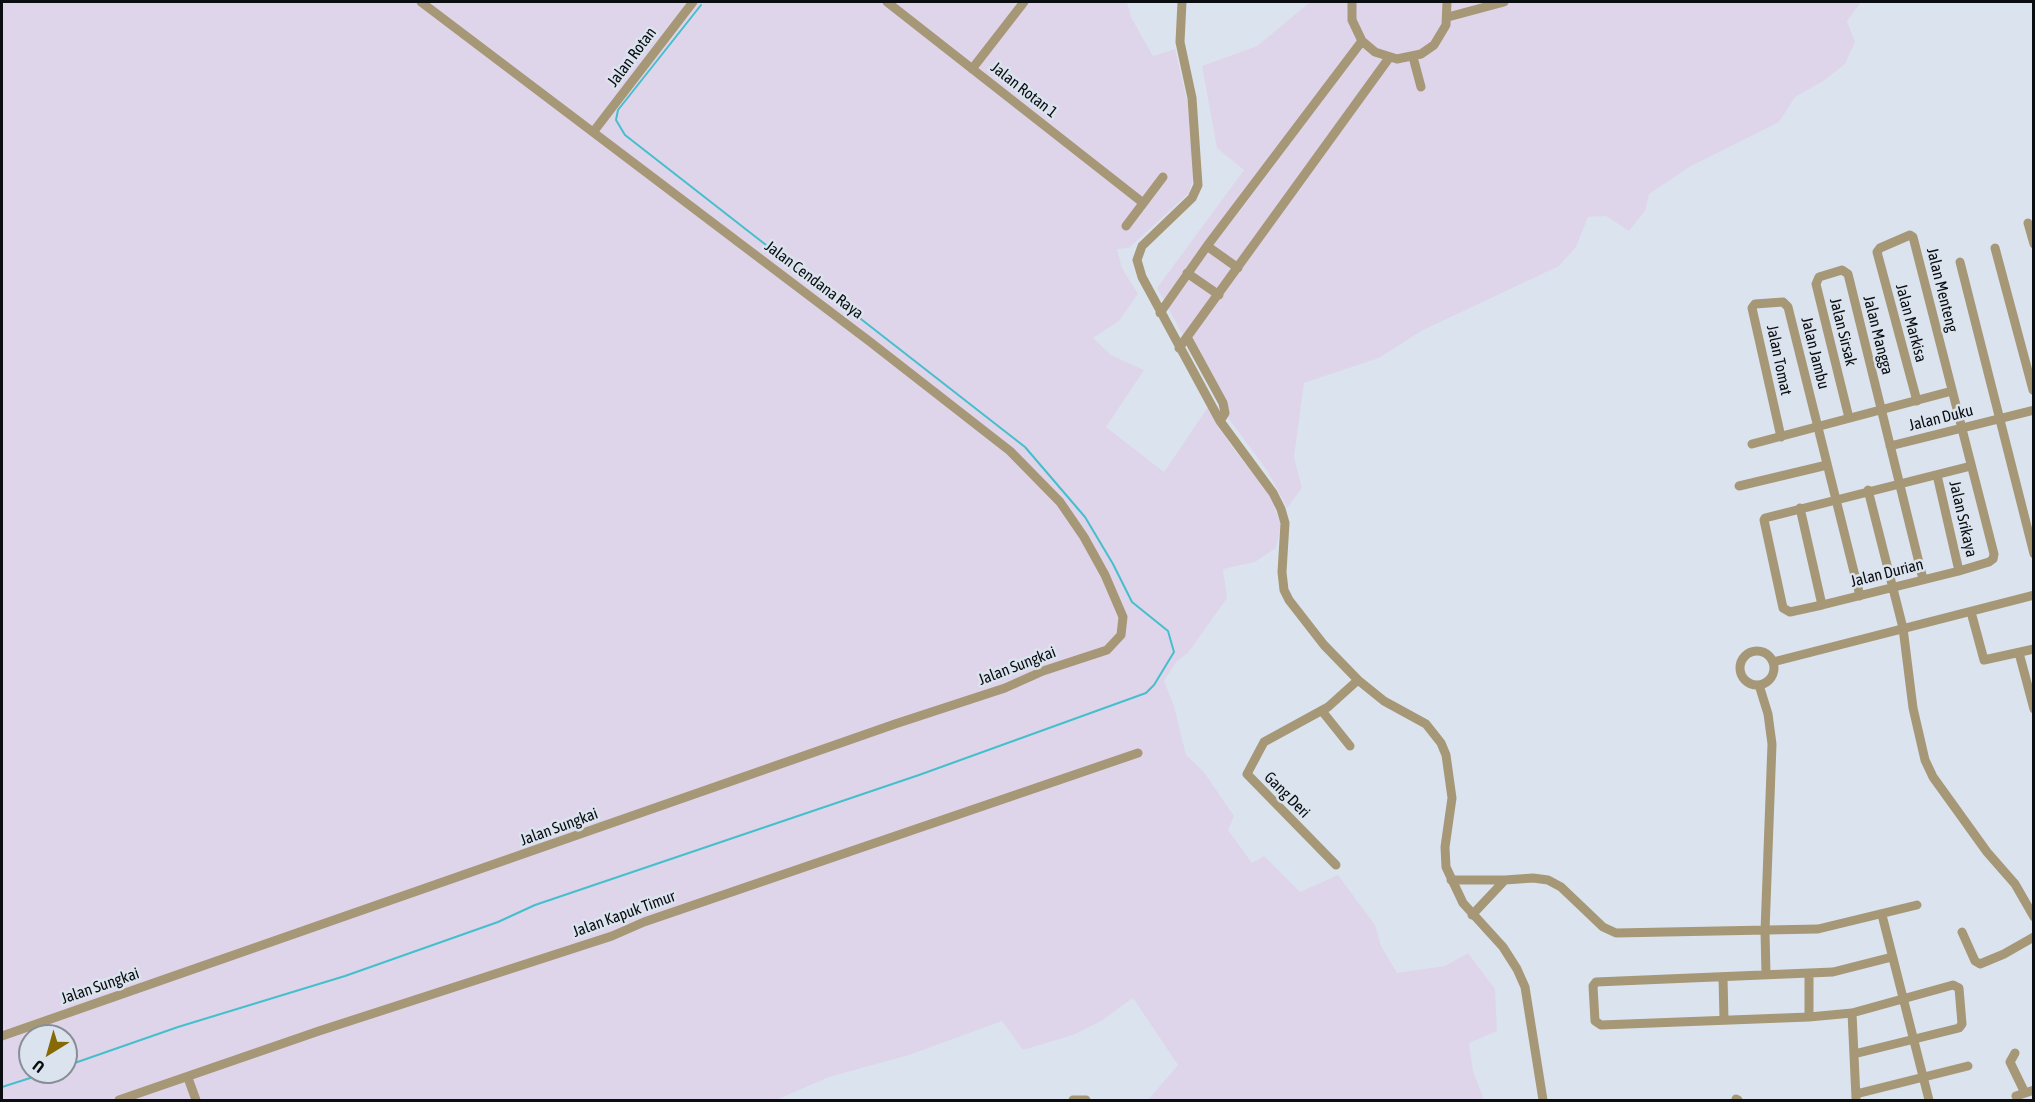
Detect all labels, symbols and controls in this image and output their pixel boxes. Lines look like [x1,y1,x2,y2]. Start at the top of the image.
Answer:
street label: Jalan Rotan [603,23,661,91]
street label: Jalan Rotan 1 [987,58,1061,122]
street label: Jalan Cendana Raya [761,237,867,323]
street label: Jalan Menteng [1922,246,1962,334]
street label: Jalan Markisa [1891,282,1931,364]
street label: Jalan Mangga [1859,294,1897,376]
street label: Jalan Sirsak [1825,296,1861,368]
street label: Jalan Jambu [1797,315,1833,391]
street label: Jalan Tomat [1762,323,1796,397]
street label: Jalan Duku [1907,401,1975,435]
street label: Jalan Srikaya [1945,479,1981,559]
street label: Jalan Durian [1849,555,1925,591]
street label: Jalan Sungkai [976,642,1058,690]
street label: Gang Deri [1260,768,1314,822]
street label: Jalan Sungkai [517,804,601,850]
street label: Jalan Kapuk Timur [570,887,678,941]
street label: Jalan Sungkai [58,964,142,1008]
north arrow [18,1024,78,1084]
text: U [29,1057,48,1077]

